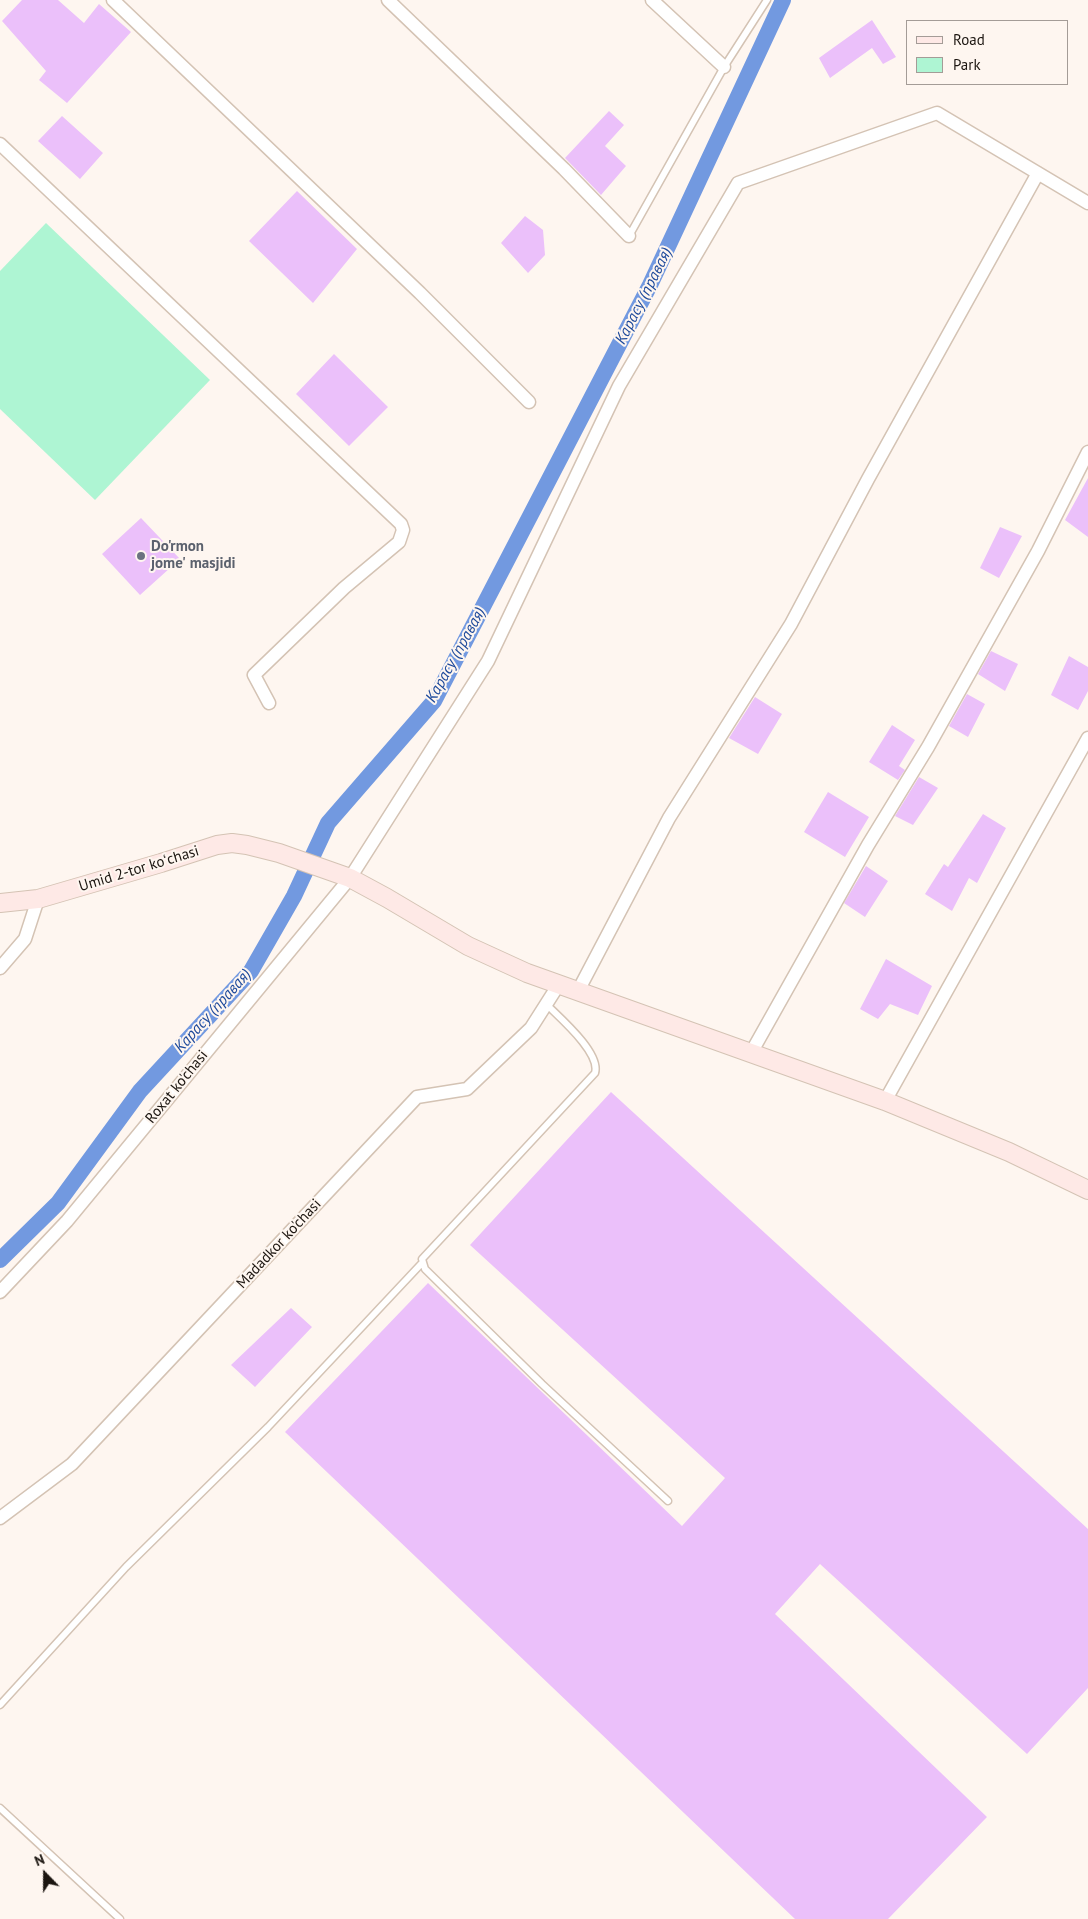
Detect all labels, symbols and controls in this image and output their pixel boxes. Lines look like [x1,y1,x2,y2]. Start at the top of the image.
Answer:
legend [906,20,1068,85]
text: Road [953,30,985,49]
text: Park [953,55,981,74]
water label: Карасу (правая) [611,244,677,348]
place label: Do'rmon jome' masjidi [151,538,236,573]
marker: Do'rmon jome' masjidi [135,550,147,562]
water label: Карасу (правая) [422,604,490,706]
street label: Umid 2-tor koʻchasi [77,842,201,896]
water label: Карасу (правая) [170,965,256,1057]
street label: Roxat ko'chasi [142,1047,212,1127]
street label: Madadkor ko'chasi [233,1196,325,1292]
north arrow [20,1849,70,1899]
text: N [32,1850,47,1870]

